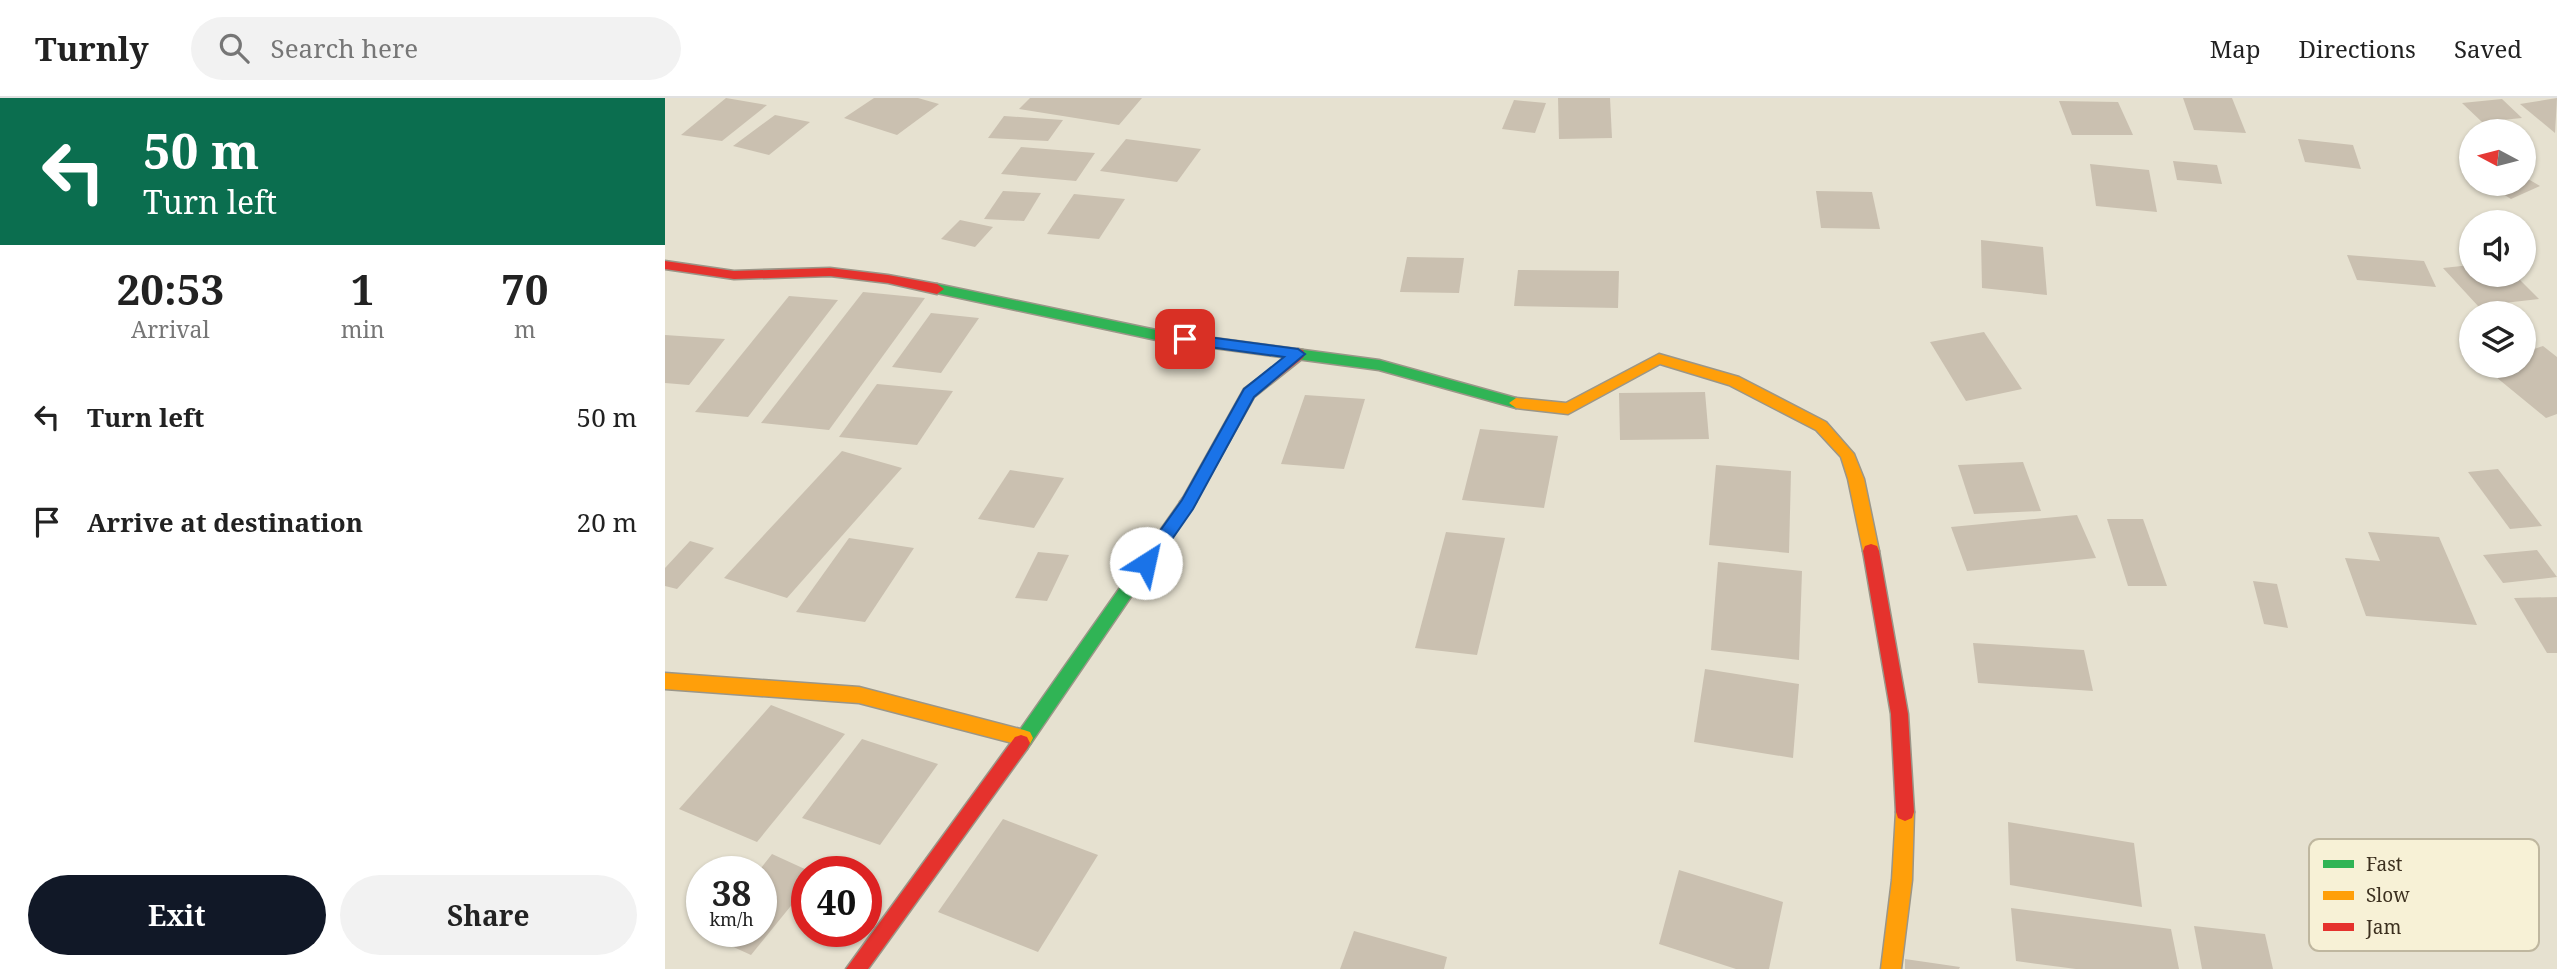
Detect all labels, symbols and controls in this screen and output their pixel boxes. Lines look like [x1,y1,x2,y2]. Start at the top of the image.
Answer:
search box [191,17,681,80]
text: Turnly [35,26,149,71]
icon: search [215,29,253,67]
text: Search here [271,30,418,66]
text: Map [2210,32,2261,65]
text: Directions [2299,32,2416,65]
text: Saved [2454,32,2522,65]
text: 50 m [143,117,259,183]
north arrow [2459,119,2536,196]
map controls [2459,119,2536,378]
icon: left [28,126,119,217]
text: Turn left [143,180,277,223]
button: sound [2459,210,2536,287]
text: 20:53 [116,260,224,317]
text: 1 [351,260,374,317]
text: 70 [501,260,549,317]
button: layers [2459,301,2536,378]
pin [1155,309,1215,369]
text: Arrival [131,313,210,345]
text: min [341,313,385,345]
text: m [514,313,536,345]
icon: arrive [1166,320,1204,358]
icon: left [28,398,66,436]
text: Turn left [87,399,204,435]
text: 50 m [577,399,637,435]
icon: arrive [28,503,66,541]
text: Arrive at destination [87,504,363,540]
text: 20 m [577,504,637,540]
position arrow [1109,526,1183,600]
legend [2309,839,2539,951]
text: Fast [2366,851,2403,877]
speed limit sign: 40 [791,856,882,947]
text: 38 [712,869,751,916]
button: Exit [28,875,326,955]
button: Share [340,875,637,955]
text: Slow [2366,882,2410,908]
text: km/h [709,907,754,931]
text: Jam [2365,914,2401,940]

